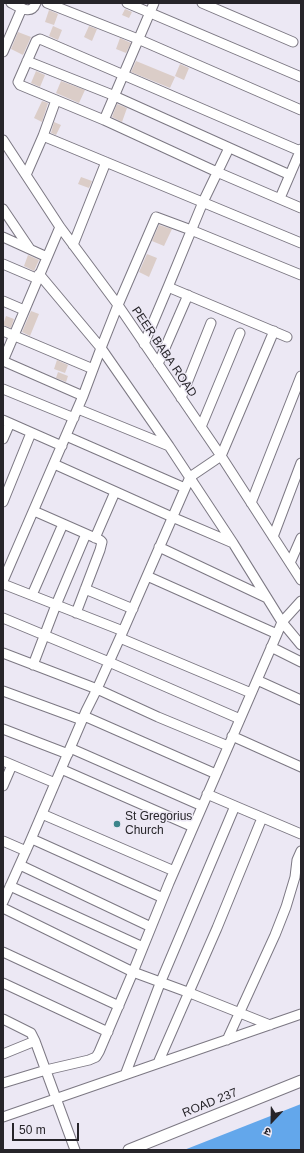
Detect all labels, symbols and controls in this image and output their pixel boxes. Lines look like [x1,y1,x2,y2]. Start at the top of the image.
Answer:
street label: PEER BABA ROAD [128,304,200,400]
place label: St Gregorius Church [125,810,192,838]
marker: St Gregorius Church [112,819,122,829]
street label: ROAD 237 [180,1085,240,1121]
north arrow [252,1101,292,1141]
scale bar [14,1115,81,1141]
text: 50 m [19,1123,46,1137]
text: उ [262,1125,273,1139]

